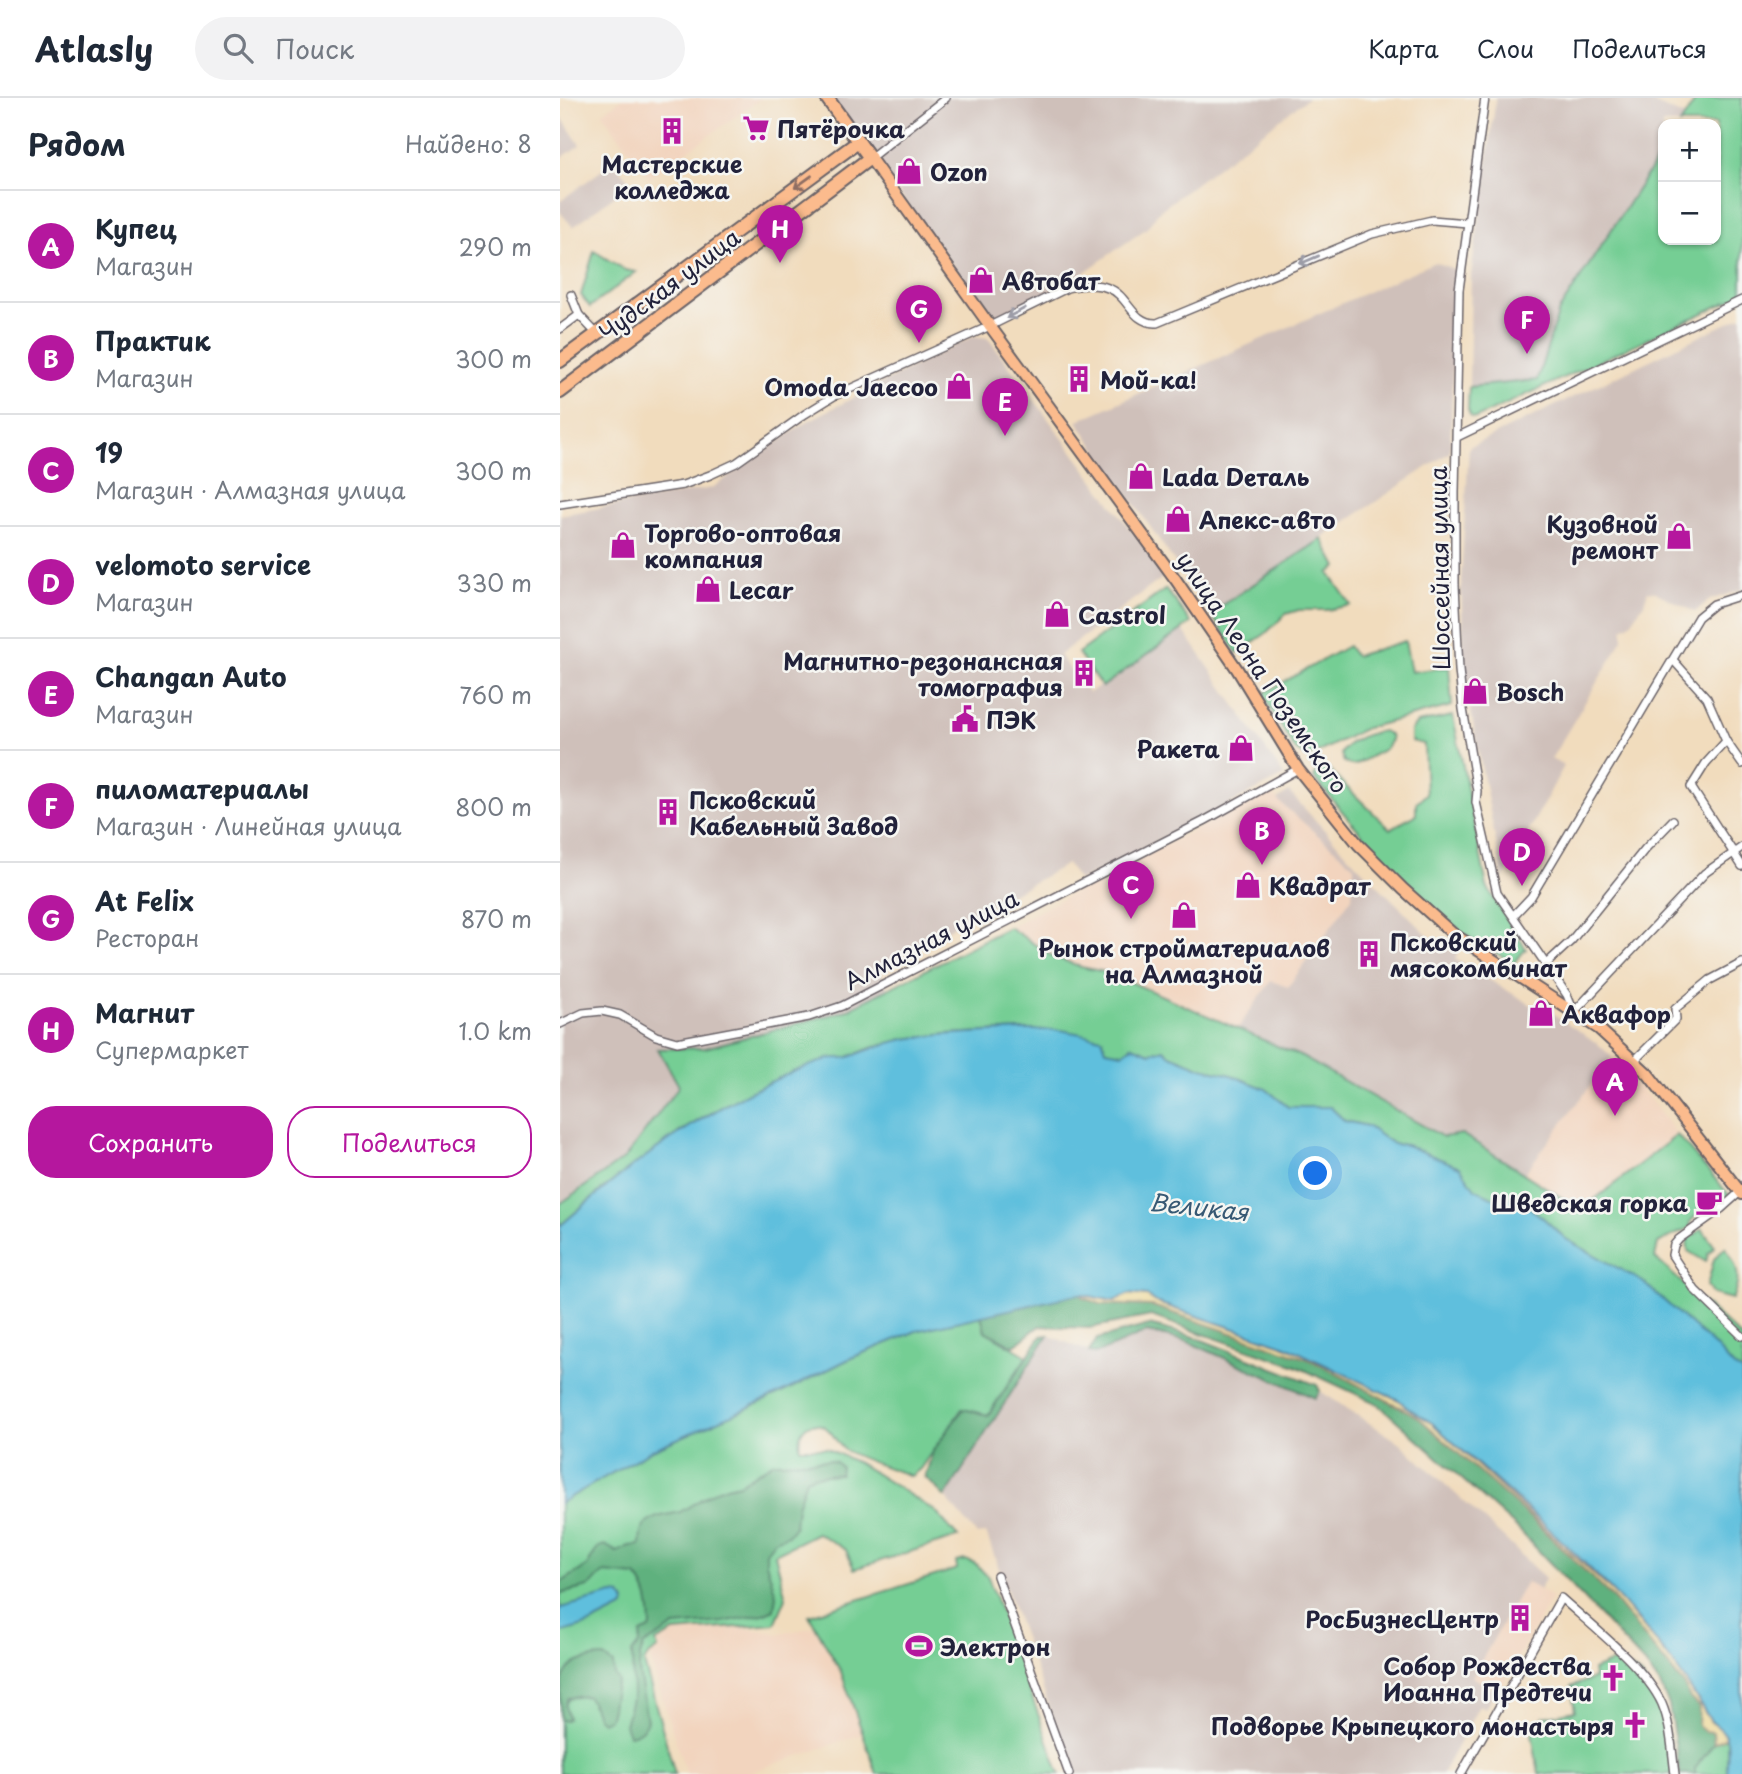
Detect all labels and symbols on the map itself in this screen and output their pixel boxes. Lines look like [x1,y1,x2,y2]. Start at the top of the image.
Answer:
place label: Пятёрочка [777,111,905,146]
supermarket icon: Пятёрочка [741,113,771,143]
building icon: Мастерские колледжа [657,116,687,146]
place label: Мастерские колледжа [602,146,743,207]
place label: Ozon [930,154,988,189]
shop icon: Ozon [894,156,924,186]
one-way arrow [795,175,813,190]
pin: H [757,205,803,263]
street label: Чудская улица [591,219,747,349]
one-way arrow [1298,254,1320,267]
place label: Автобат [1002,263,1101,298]
shop icon: Автобат [966,265,996,295]
pin: G [896,285,942,343]
pin: F [1504,296,1550,354]
one-way arrow [1006,306,1027,320]
place label: Мой-ка! [1100,362,1197,397]
building icon: Мой-ка! [1064,364,1094,394]
place label: Omoda Jaecoo [764,369,938,404]
shop icon: Omoda Jaecoo [944,371,974,401]
pin: E [982,378,1028,436]
place label: Lada Dеталь [1162,459,1310,494]
shop icon: Lada Dеталь [1126,461,1156,491]
street label: Шоссейная улица [1420,465,1458,670]
place label: Апекс-авто [1199,502,1336,537]
shop icon: Апекс-авто [1163,504,1193,534]
place label: Кузовной ремонт [1547,506,1659,567]
place label: Торгово-оптовая компания [644,515,841,576]
shop icon: Кузовной ремонт [1664,521,1694,551]
shop icon: Торгово-оптовая компания [608,530,638,560]
street label: улица Леона Поземского [1169,544,1357,800]
place label: Lecar [729,572,794,607]
shop icon: Lecar [693,574,723,604]
place label: Castrol [1078,597,1166,632]
shop icon: Castrol [1042,599,1072,629]
place label: Магнитно-резонансная томография [783,643,1063,704]
building icon: Магнитно-резонансная томография [1069,658,1099,688]
place label: Bosch [1496,674,1564,709]
shop icon: Bosch [1460,676,1490,706]
place label: ПЭК [986,702,1036,737]
public building icon: ПЭК [950,704,980,734]
place label: Ракета [1137,731,1220,766]
shop icon: Ракета [1226,733,1256,763]
place label: Псковский Кабельный Завод [689,782,898,843]
building icon: Псковский Кабельный Завод [653,797,683,827]
pin: B [1239,807,1285,865]
pin: D [1499,828,1545,886]
pin: C [1108,861,1154,919]
place label: Квадрат [1269,868,1372,903]
shop icon: Квадрат [1233,870,1263,900]
street label: Алмазная улица [838,880,1025,998]
shop icon: Рынок стройматериалов на Алмазной [1169,900,1199,930]
place label: Псковский мясокомбинат [1390,924,1568,985]
place label: Рынок стройматериалов на Алмазной [1038,930,1330,991]
building icon: Псковский мясокомбинат [1354,939,1384,969]
place label: Аквафор [1562,996,1671,1031]
shop icon: Аквафор [1526,998,1556,1028]
pin: A [1592,1058,1638,1116]
your location [1298,1156,1332,1190]
water label: Великая [1148,1183,1251,1229]
place label: Шведская горка [1491,1185,1688,1220]
cafe icon: Шведская горка [1694,1187,1724,1217]
place label: РосБизнесЦентр [1305,1601,1499,1636]
building icon: РосБизнесЦентр [1505,1603,1535,1633]
place label: Электрон [940,1629,1050,1664]
sports icon: Электрон [904,1631,934,1661]
place label: Собор Рождества Иоанна Предтечи [1383,1648,1592,1709]
church icon: Собор Рождества Иоанна Предтечи [1598,1663,1628,1693]
place label: Подворье Крыпецкого монастыря [1211,1708,1614,1743]
church icon: Подворье Крыпецкого монастыря [1620,1710,1650,1740]

